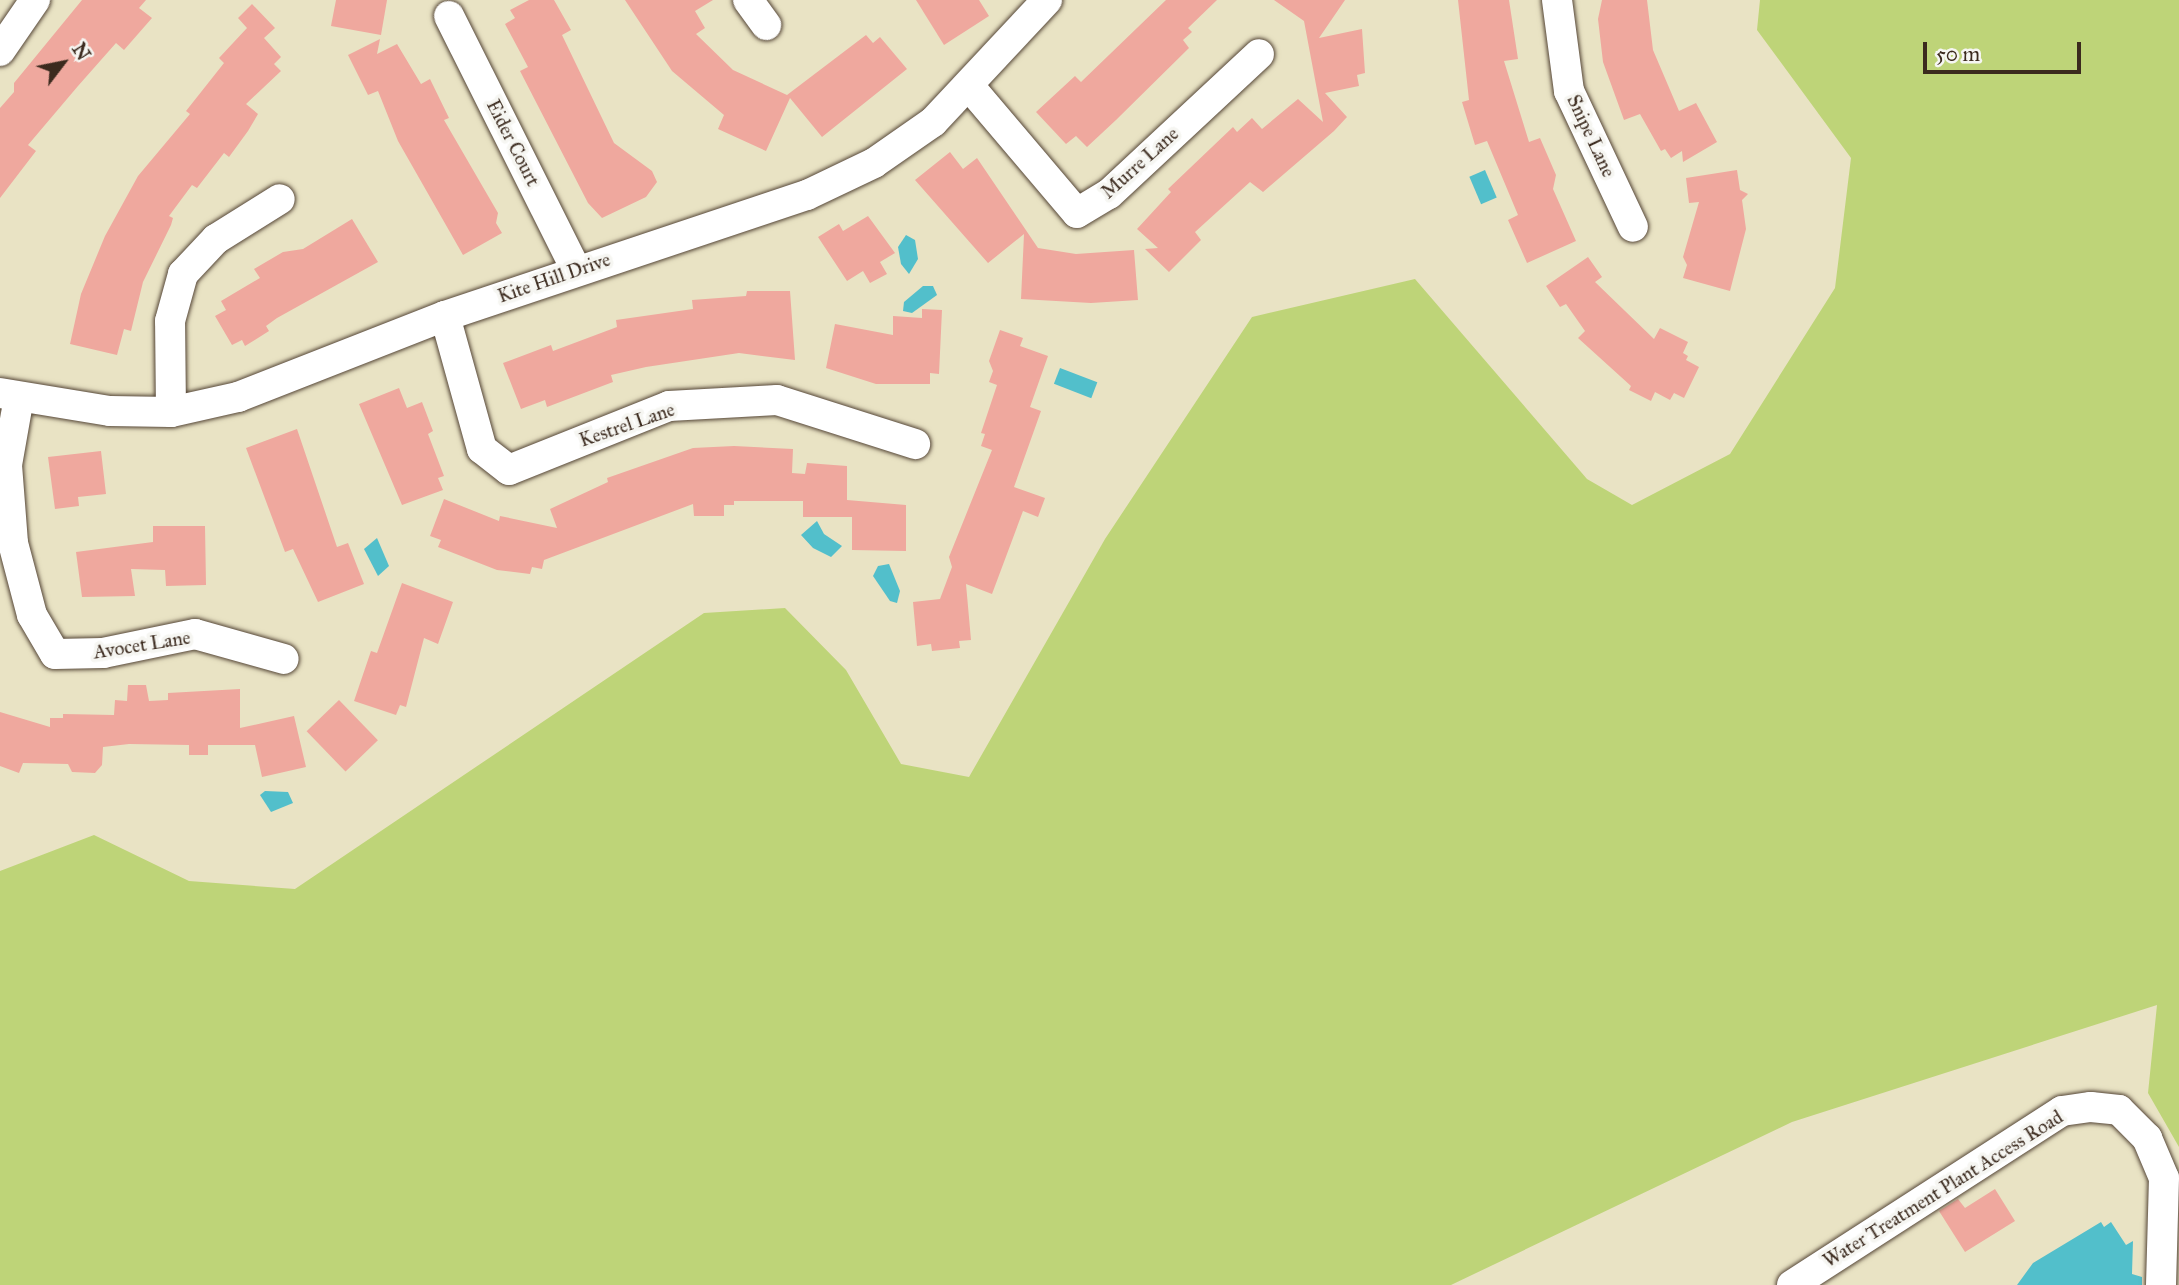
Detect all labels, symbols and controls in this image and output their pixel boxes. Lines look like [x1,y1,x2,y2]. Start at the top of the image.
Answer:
north arrow [28,28,98,98]
scale bar [1927,28,2084,72]
text: N [67,39,95,65]
text: 50 m [1936,41,1980,67]
street label: Snipe Lane [1562,91,1620,181]
street label: Eider Court [481,96,545,190]
street label: Murre Lane [1097,122,1183,204]
street label: Kite Hill Drive [495,248,613,308]
street label: Kestrel Lane [576,398,678,452]
street label: Avocet Lane [92,626,192,664]
street label: Water Treatment Plant Access Road [1819,1106,2067,1272]

